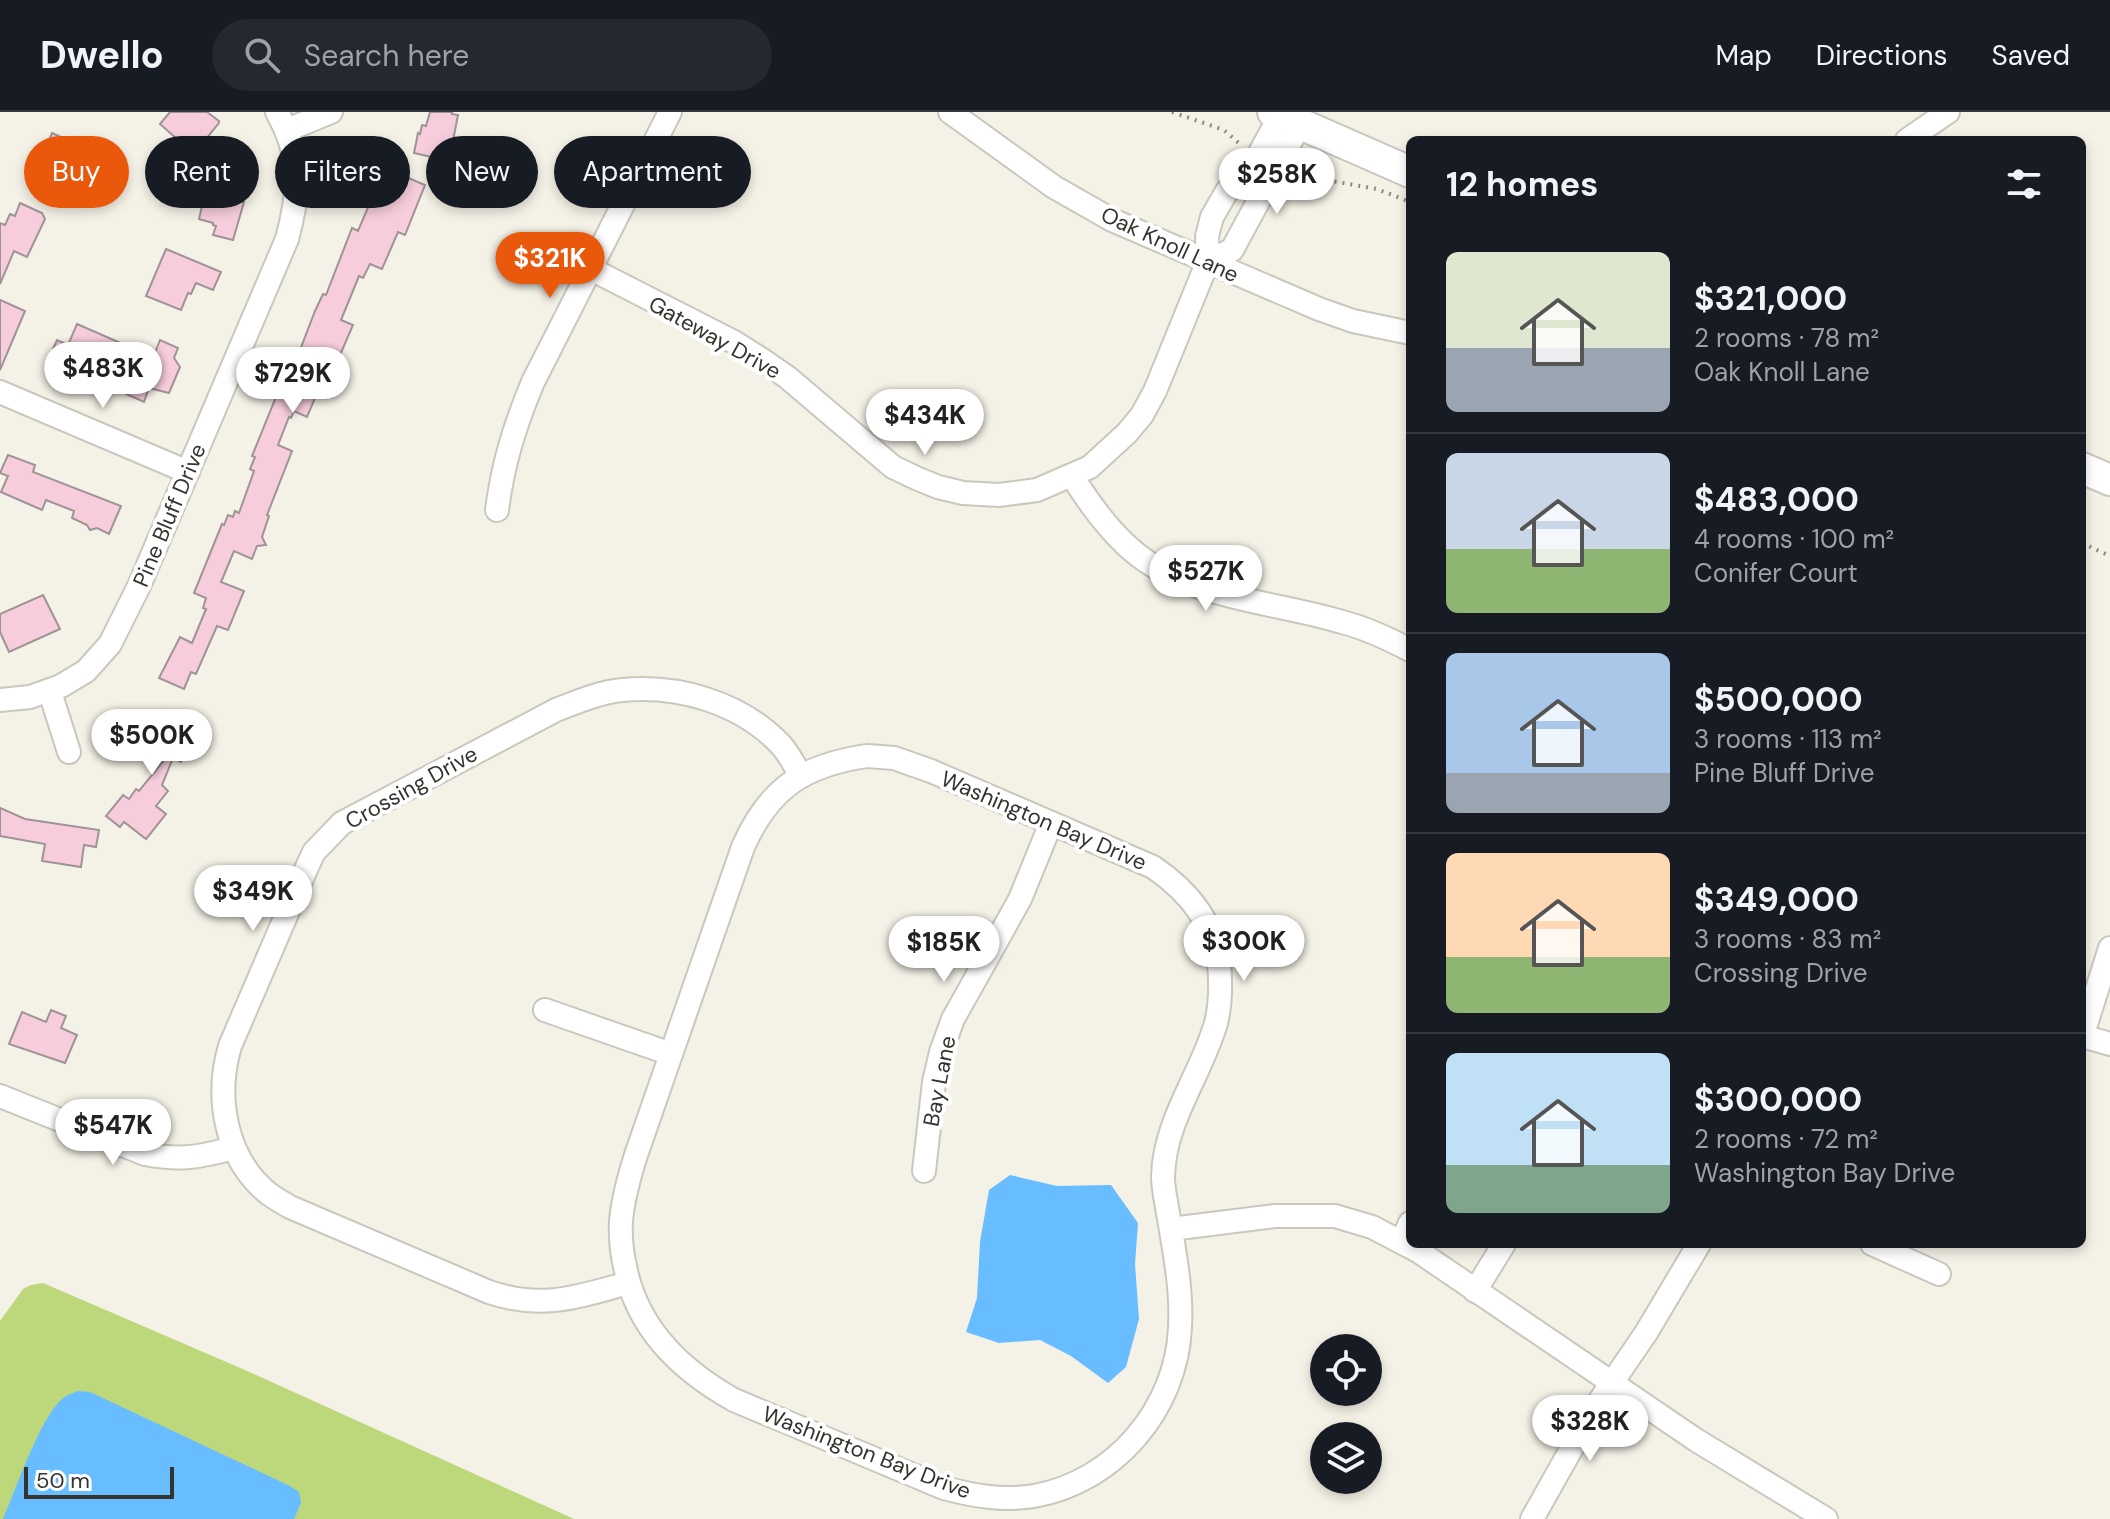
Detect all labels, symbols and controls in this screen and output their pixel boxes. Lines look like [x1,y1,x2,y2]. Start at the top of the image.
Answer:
search box [212,19,772,91]
text: Dwello [40,30,164,80]
icon: search [240,33,284,77]
text: Search here [304,36,469,75]
text: Map [1715,37,1772,74]
text: Directions [1816,37,1948,74]
text: Saved [1992,37,2070,74]
chip: Buy [24,136,129,208]
chip: Rent [145,136,259,208]
chip: Filters [275,136,410,208]
chip: New [426,136,538,208]
chip: Apartment [554,136,751,208]
pin: $258K [1221,148,1333,216]
text: $258K [1237,157,1317,191]
text: 12 homes [1446,162,1598,207]
icon: filters [2002,162,2046,206]
street label: Oak Knoll Lane [1096,200,1243,289]
pin: $321K [494,232,606,300]
text: $321K [514,241,586,275]
text: $321,000 [1694,276,1847,321]
icon: home [1510,284,1606,380]
street label: Gateway Drive [643,289,786,386]
text: 2 rooms · 78 m² [1694,321,1879,355]
pin: $483K [47,342,159,410]
pin: $729K [237,347,349,415]
text: $483K [62,351,144,385]
text: Oak Knoll Lane [1694,355,1870,389]
text: $729K [254,356,332,390]
pin: $434K [869,389,981,457]
text: $434K [884,398,966,432]
street label: Pine Bluff Drive [126,439,213,591]
text: $483,000 [1694,477,1859,522]
icon: home [1510,485,1606,581]
text: 4 rooms · 100 m² [1694,522,1894,556]
pin: $527K [1150,545,1262,613]
text: $527K [1167,554,1245,588]
text: Conifer Court [1694,556,1858,590]
text: $500,000 [1694,677,1863,722]
icon: home [1510,685,1606,781]
pin: $500K [96,709,208,777]
text: $500K [109,718,195,752]
text: 3 rooms · 113 m² [1694,722,1882,756]
street label: Crossing Drive [340,739,482,836]
text: Pine Bluff Drive [1694,756,1874,790]
street label: Washington Bay Drive [936,764,1151,877]
pin: $349K [197,865,309,933]
text: $349K [212,874,294,908]
text: $349,000 [1694,877,1859,922]
icon: home [1510,885,1606,981]
pin: $300K [1188,915,1300,983]
pin: $185K [888,916,1000,984]
text: 3 rooms · 83 m² [1694,922,1881,956]
text: $300K [1202,924,1286,958]
text: $185K [907,925,981,959]
text: Crossing Drive [1694,956,1867,990]
street label: Bay Lane [917,1033,962,1129]
text: $300,000 [1694,1077,1862,1122]
icon: home [1510,1085,1606,1181]
pin: $547K [57,1099,169,1167]
text: $547K [73,1108,153,1142]
text: 2 rooms · 72 m² [1694,1122,1878,1156]
text: Washington Bay Drive [1694,1156,1955,1190]
map controls [1310,1334,1382,1494]
button: locate [1310,1334,1382,1406]
pin: $328K [1534,1395,1646,1463]
street label: Washington Bay Drive [758,1399,975,1506]
text: $328K [1550,1404,1630,1438]
button: layers [1310,1422,1382,1494]
scale bar [24,1463,174,1499]
text: 50 m [36,1466,90,1495]

